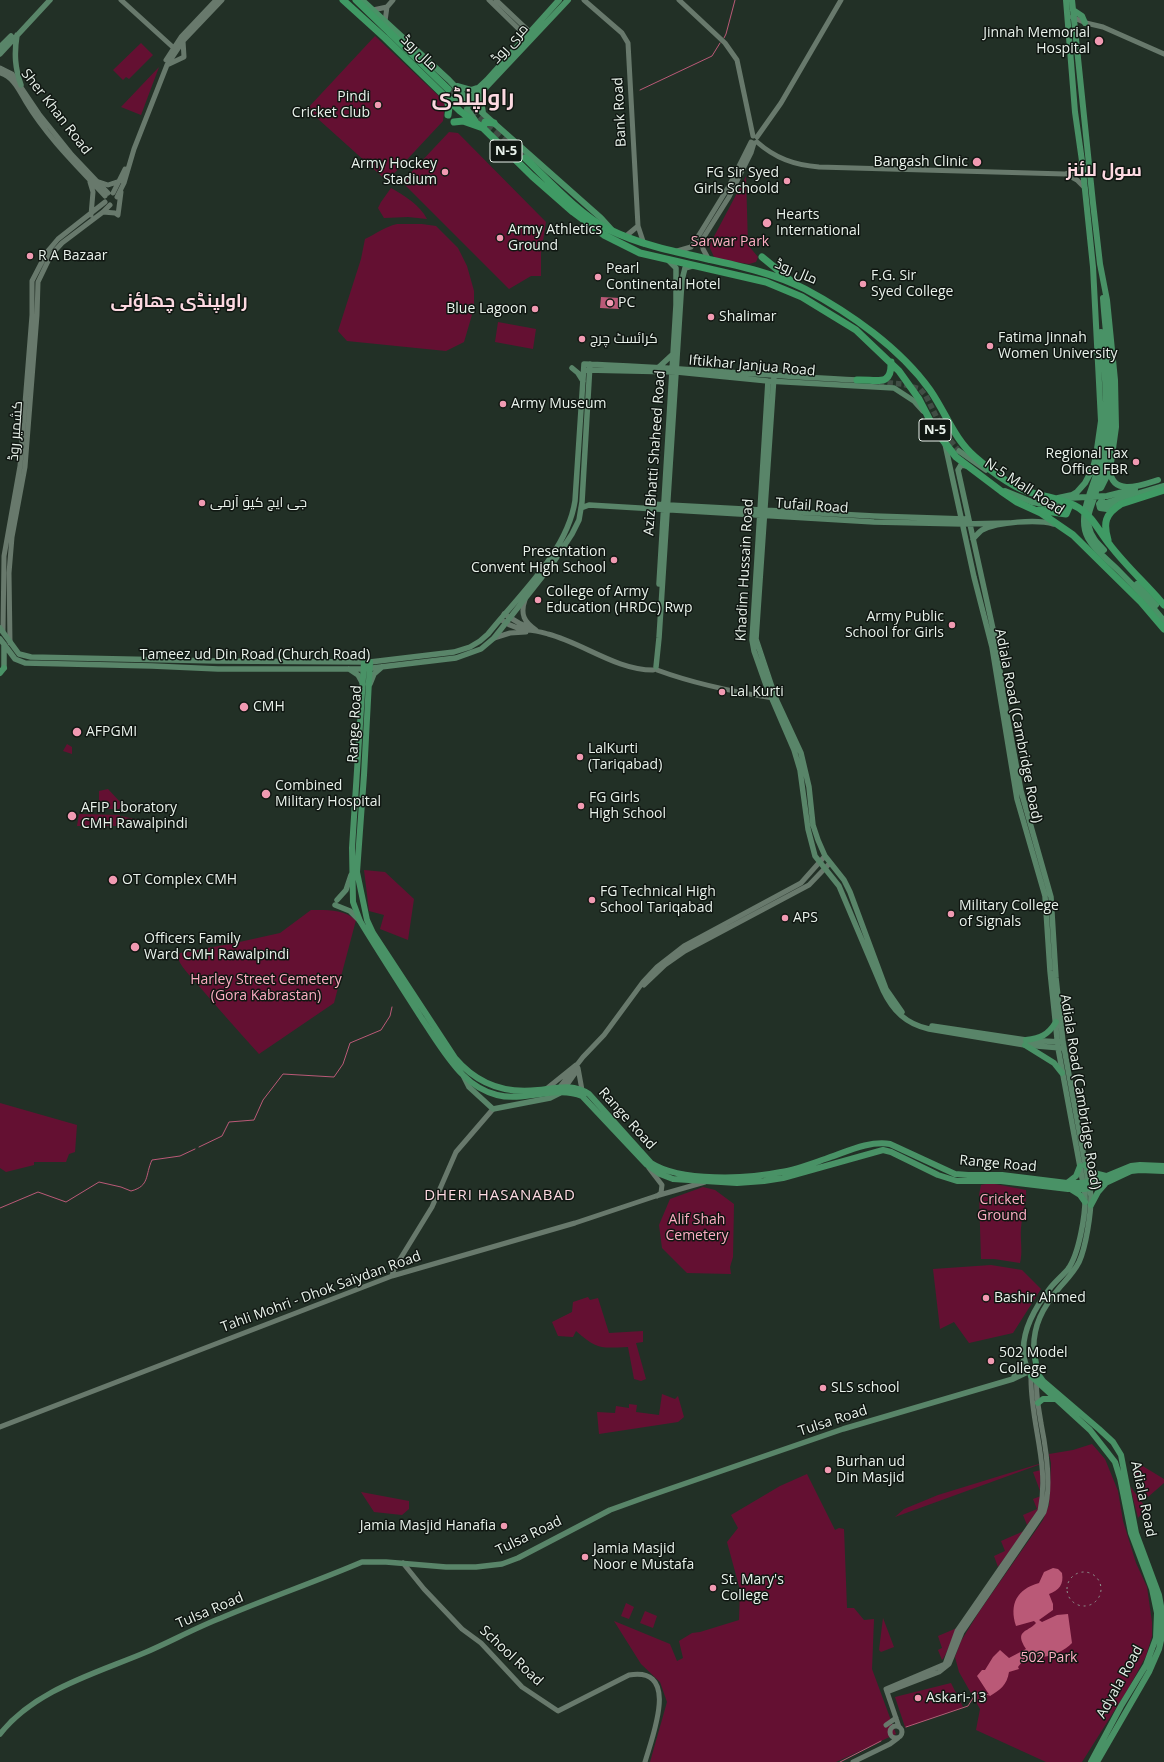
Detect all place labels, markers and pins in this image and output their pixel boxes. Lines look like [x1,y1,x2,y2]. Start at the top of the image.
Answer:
place label: Jinnah Memorial Hospital [983,25,1090,58]
marker: Jinnah Memorial Hospital [1093,35,1105,47]
place label: Pindi Cricket Club [292,89,370,122]
marker: Pindi Cricket Club [373,100,383,110]
place label: Bangash Clinic [874,154,968,170]
place label: Army Hockey Stadium [351,156,437,188]
marker: Bangash Clinic [971,156,983,168]
place label: FG Sir Syed Girls Schoold [694,165,779,198]
marker: Army Hockey Stadium [440,167,450,177]
marker: FG Sir Syed Girls Schoold [782,176,792,186]
place label: Hearts International [776,207,860,240]
marker: Hearts International [761,217,773,229]
place label: Army Athletics Ground [508,222,602,254]
marker: Army Athletics Ground [495,233,505,243]
place label: R A Bazaar [38,248,107,264]
marker: R A Bazaar [25,251,35,261]
place label: Pearl Continental Hotel [606,261,720,294]
place label: F.G. Sir Syed College [871,268,953,300]
marker: Pearl Continental Hotel [593,272,603,282]
marker: F.G. Sir Syed College [858,279,868,289]
place label: PC [618,295,635,311]
marker: PC [605,298,615,308]
place label: Blue Lagoon [446,301,527,317]
marker: Blue Lagoon [530,304,540,314]
place label: Shalimar [719,309,777,325]
marker: Shalimar [706,312,716,322]
place label: Fatima Jinnah Women University [998,330,1118,362]
place label: کرائسٹ چرچ [590,331,658,347]
marker: کرائسٹ چرچ [577,334,587,344]
marker: Fatima Jinnah Women University [985,341,995,351]
place label: Army Museum [511,396,606,412]
marker: Army Museum [498,399,508,409]
place label: Regional Tax Office FBR [1046,446,1128,478]
marker: Regional Tax Office FBR [1131,457,1141,467]
place label: جی ایچ کیو آرمی [210,495,307,511]
marker: جی ایچ کیو آرمی [197,498,207,508]
place label: Presentation Convent High School [471,544,606,576]
marker: Presentation Convent High School [609,555,619,565]
place label: College of Army Education (HRDC) Rwp [546,584,692,616]
marker: College of Army Education (HRDC) Rwp [533,595,543,605]
place label: Army Public School for Girls [845,609,944,642]
marker: Army Public School for Girls [947,620,957,630]
place label: Lal Kurti [730,684,784,700]
marker: Lal Kurti [717,687,727,697]
place label: CMH [253,699,285,715]
marker: CMH [238,701,250,713]
place label: AFPGMI [86,724,137,740]
marker: AFPGMI [71,726,83,738]
place label: LalKurti (Tariqabad) [588,741,662,774]
marker: LalKurti (Tariqabad) [575,752,585,762]
place label: Combined Military Hospital [275,778,381,810]
marker: Combined Military Hospital [260,788,272,800]
place label: FG Girls High School [589,790,666,822]
place label: AFIP Lboratory CMH Rawalpindi [81,800,188,832]
marker: FG Girls High School [576,801,586,811]
marker: AFIP Lboratory CMH Rawalpindi [66,810,78,822]
place label: OT Complex CMH [122,872,237,888]
marker: OT Complex CMH [107,874,119,886]
place label: FG Technical High School Tariqabad [600,884,716,916]
marker: FG Technical High School Tariqabad [587,895,597,905]
place label: Military College of Signals [959,898,1059,930]
marker: Military College of Signals [946,909,956,919]
place label: APS [793,910,818,926]
marker: APS [780,913,790,923]
place label: Officers Family Ward CMH Rawalpindi [144,931,289,964]
marker: Officers Family Ward CMH Rawalpindi [129,941,141,953]
place label: Bashir Ahmed [994,1290,1086,1306]
marker: Bashir Ahmed [981,1293,991,1303]
place label: 502 Model College [999,1345,1068,1378]
marker: 502 Model College [986,1356,996,1366]
place label: SLS school [831,1380,900,1396]
marker: SLS school [818,1383,828,1393]
place label: Burhan ud Din Masjid [836,1454,905,1486]
marker: Burhan ud Din Masjid [823,1465,833,1475]
place label: Jamia Masjid Hanafia [360,1518,496,1534]
marker: Jamia Masjid Hanafia [499,1521,509,1531]
place label: Jamia Masjid Noor e Mustafa [593,1541,694,1574]
marker: Jamia Masjid Noor e Mustafa [580,1552,590,1562]
place label: St. Mary's College [721,1572,784,1604]
marker: St. Mary's College [708,1583,718,1593]
place label: Askari-13 [926,1690,986,1706]
marker: Askari-13 [913,1693,923,1703]

